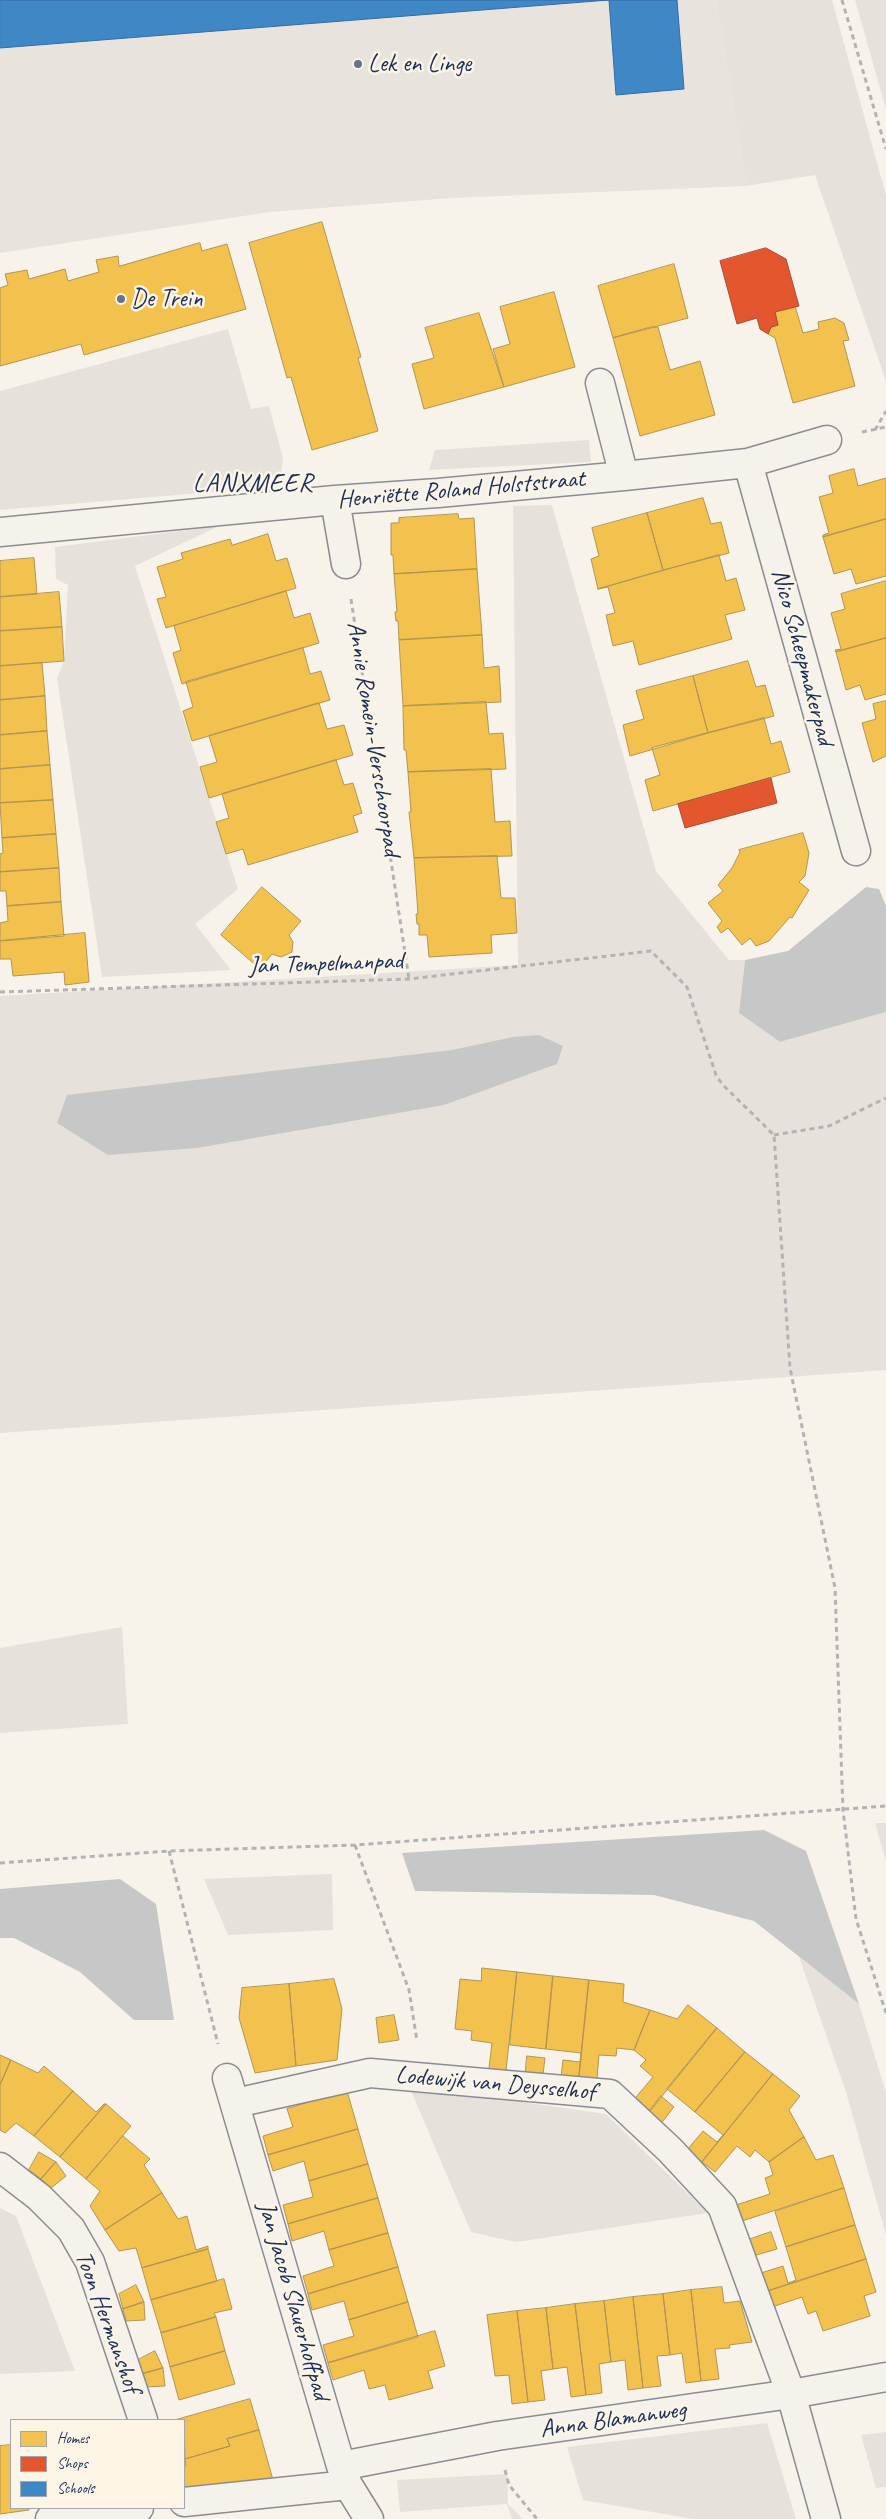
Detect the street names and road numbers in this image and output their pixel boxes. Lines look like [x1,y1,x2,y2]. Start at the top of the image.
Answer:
street label: Henriëtte Roland Holststraat [336,464,586,516]
street label: Nico Scheepmakerpad [764,566,840,748]
street label: Annie Romein-Verschoorpad [340,620,406,858]
street label: Jan Tempelmanpad [248,946,404,982]
street label: Lodewijk van Deysselhof [394,2060,596,2108]
street label: Jan Jacob Slauerhoffpad [250,2198,336,2404]
street label: Toon Hermanshof [68,2247,146,2397]
street label: Anna Blamanweg [538,2395,688,2445]

